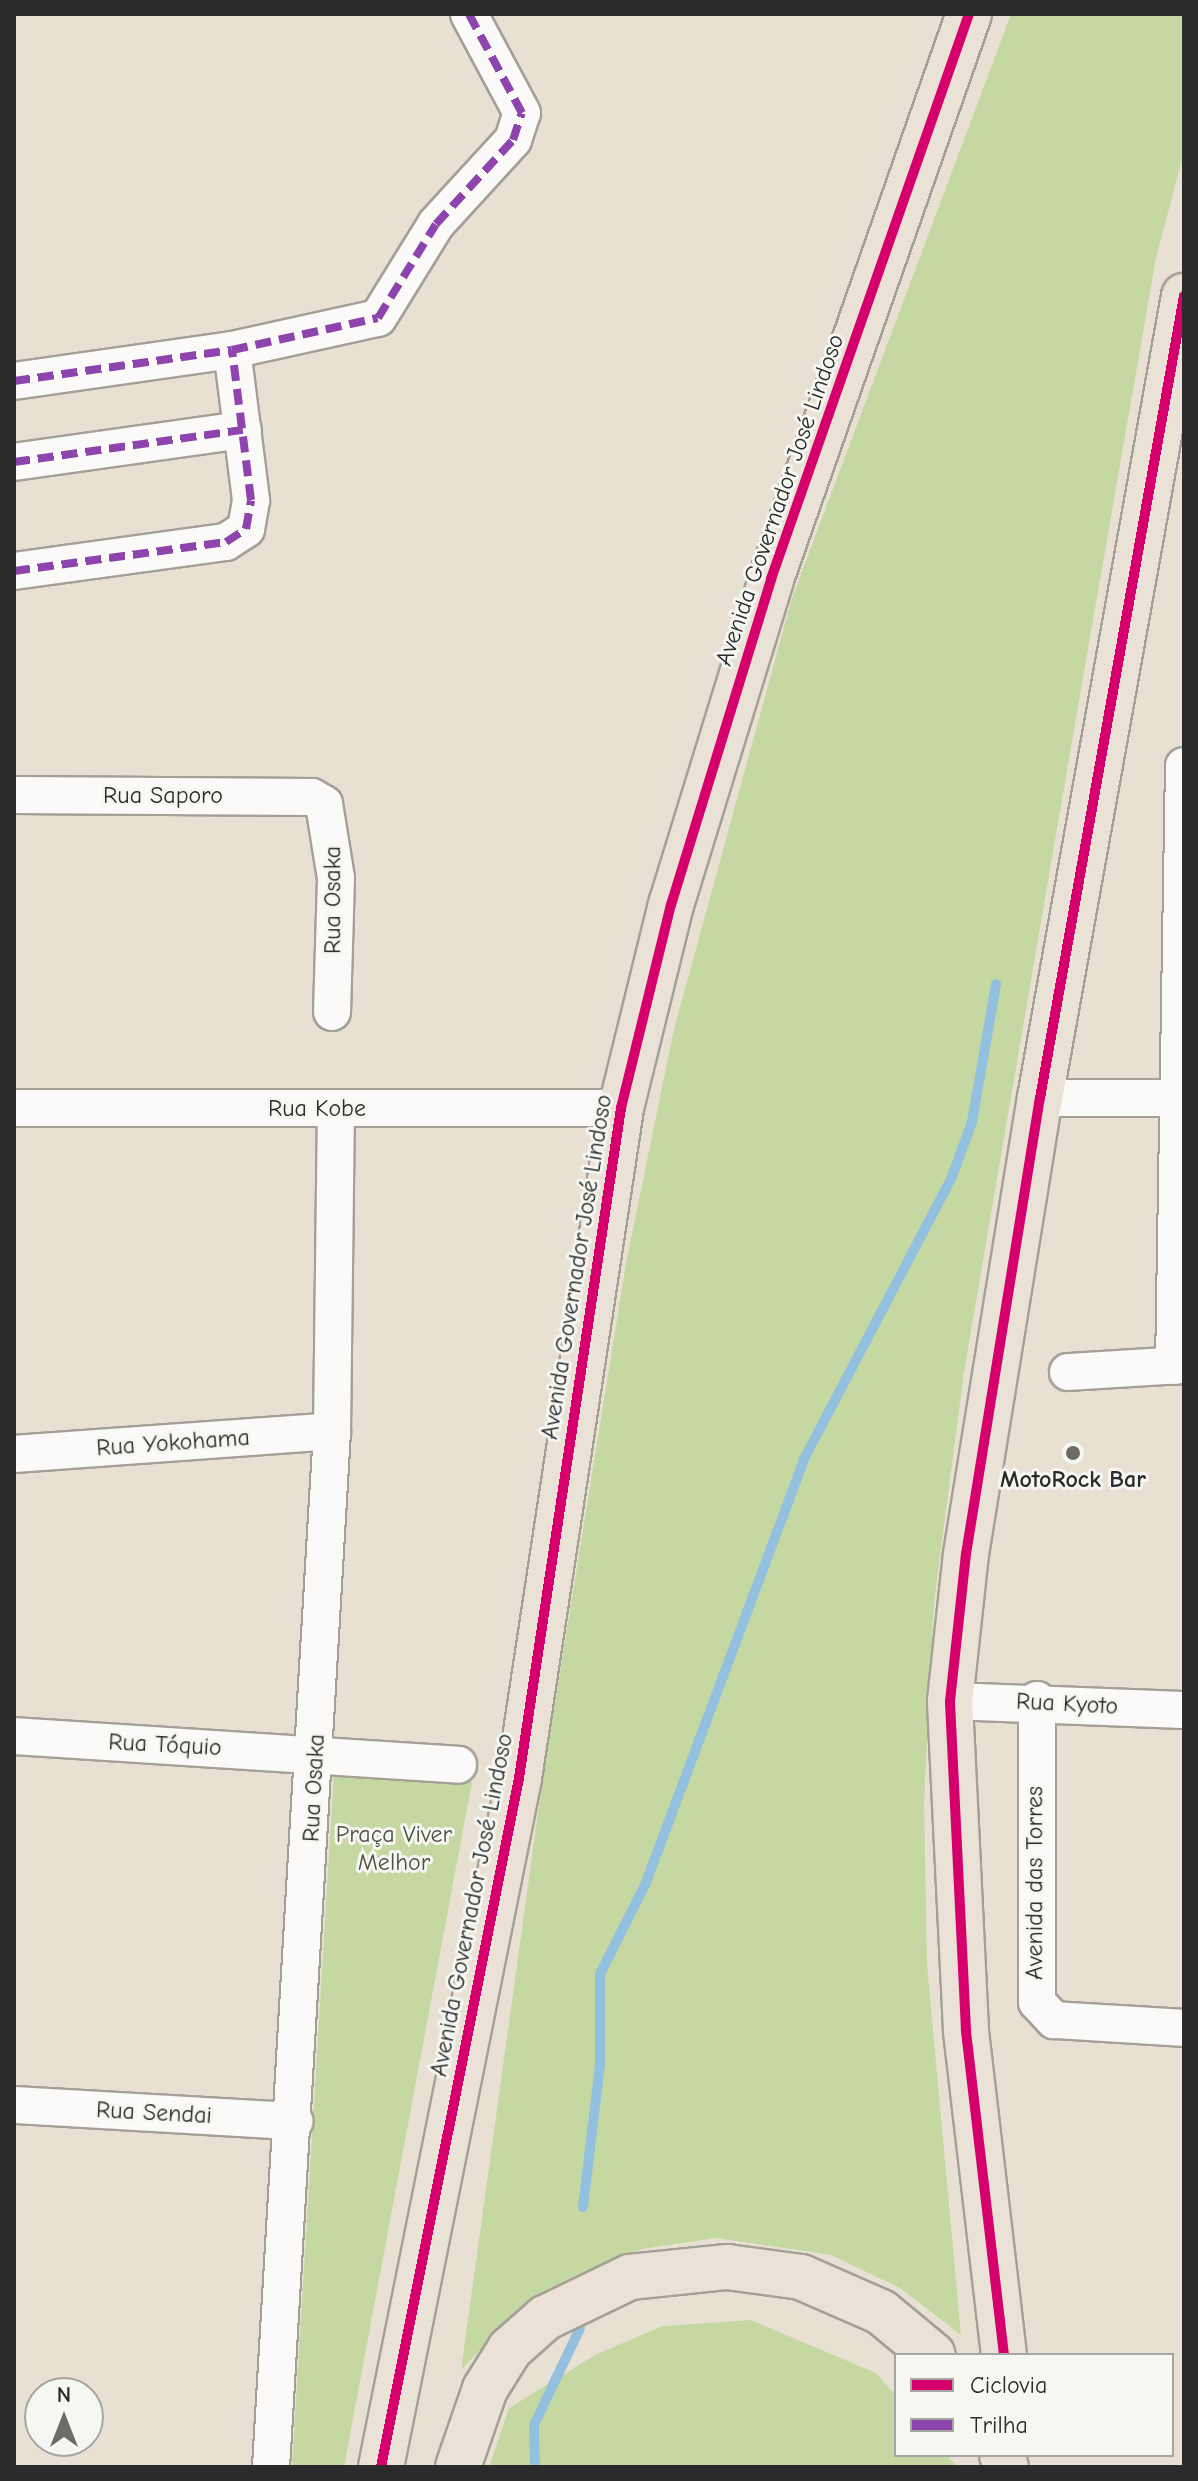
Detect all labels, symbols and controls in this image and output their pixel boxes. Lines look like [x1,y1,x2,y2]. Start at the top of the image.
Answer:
street label: Avenida Governador José Lindoso [710,330,850,670]
street label: Rua Saporo [103,782,223,810]
street label: Rua Osaka [319,846,347,954]
street label: Avenida Governador José Lindoso [536,1093,618,1441]
street label: Rua Kobe [268,1095,366,1123]
street label: Rua Yokohama [95,1423,251,1463]
marker: MotoRock Bar [1064,1444,1082,1462]
place label: MotoRock Bar [1000,1466,1146,1494]
street label: Rua Kyoto [1015,1687,1119,1721]
street label: Rua Tóquio [108,1728,222,1762]
street label: Avenida Governador José Lindoso [425,1731,519,2079]
street label: Rua Osaka [297,1733,331,1843]
street label: Avenida das Torres [1021,1786,1049,1980]
park label: Praça Viver Melhor [336,1821,452,1877]
street label: Rua Sendai [95,2096,213,2130]
legend [894,2353,1174,2457]
text: Ciclovia [970,2371,1047,2399]
north arrow [24,2377,104,2457]
text: N [57,2382,71,2408]
text: Trilha [970,2411,1028,2439]

